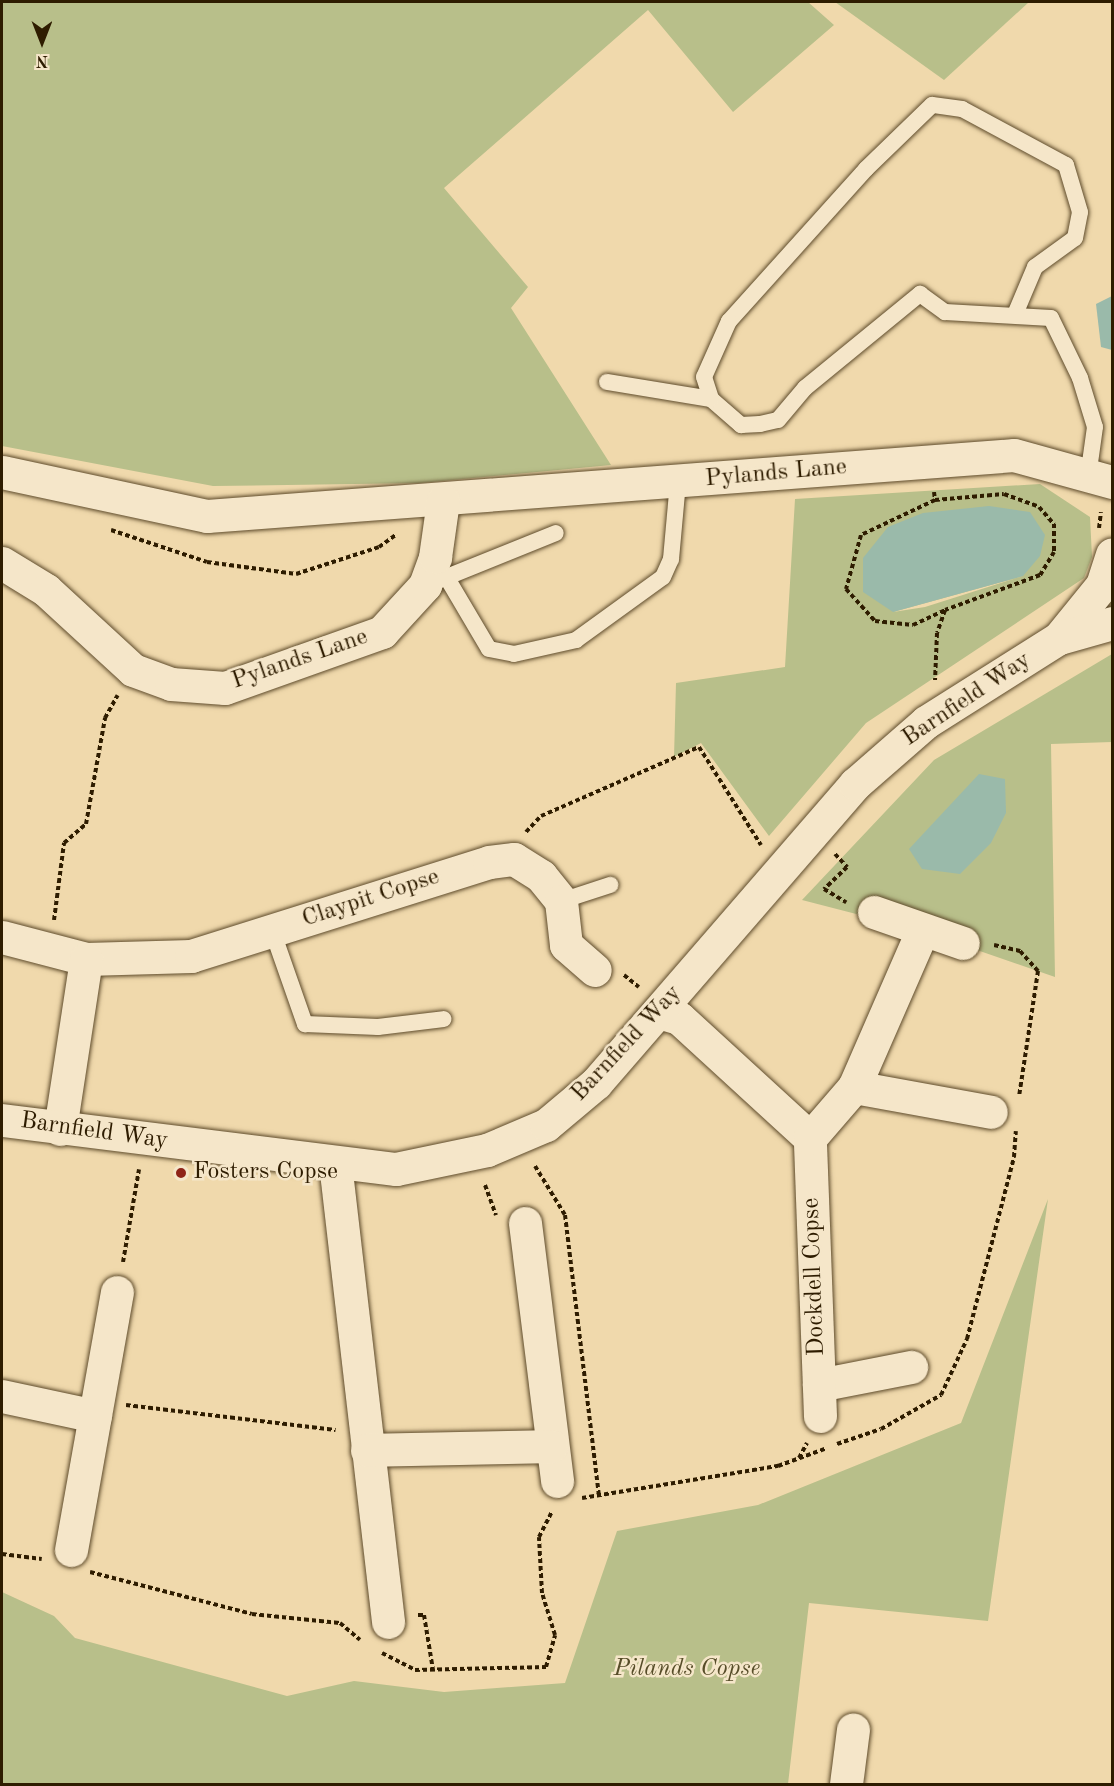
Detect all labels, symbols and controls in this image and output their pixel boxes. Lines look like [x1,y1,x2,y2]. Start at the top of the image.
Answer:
north arrow [12,12,72,72]
text: N [36,52,48,68]
street label: Pylands Lane [704,453,848,495]
street label: Pylands Lane [228,623,372,697]
street label: Barnfield Way [897,647,1037,753]
street label: Claypit Copse [299,863,443,935]
street label: Barnfield Way [566,980,688,1108]
street label: Barnfield Way [18,1107,170,1157]
place label: Fosters Copse [193,1159,338,1187]
marker: Fosters Copse [174,1166,188,1180]
street label: Dockdell Copse [798,1197,832,1357]
park label: Pilands Copse [614,1656,760,1684]

